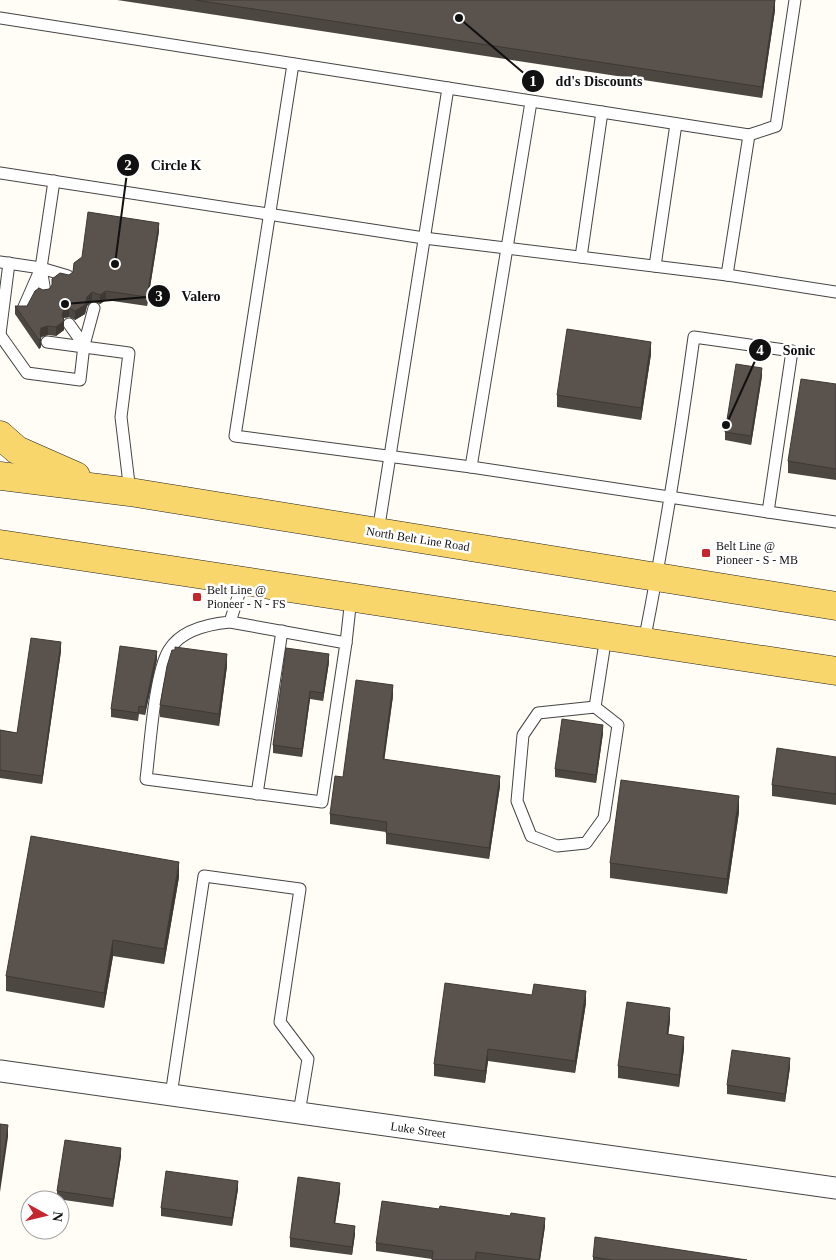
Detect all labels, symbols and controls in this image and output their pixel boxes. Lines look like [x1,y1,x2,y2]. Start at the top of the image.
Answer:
callout: dd's Discounts [520,66,652,95]
text: 1 [529,73,537,89]
text: dd's Discounts [556,74,643,89]
callout: Circle K [116,150,211,179]
text: 2 [124,157,132,173]
text: Circle K [151,158,201,173]
callout: Valero [146,282,230,311]
text: 3 [155,288,163,304]
text: Valero [182,289,220,304]
callout: Sonic [748,335,826,364]
text: 4 [756,342,764,358]
text: Sonic [783,343,815,358]
street label: North Belt Line Road [365,524,471,554]
place label: Belt Line @ Pioneer - S - MB [716,539,798,567]
marker: Belt Line @ Pioneer - S - MB [700,547,712,559]
place label: Belt Line @ Pioneer - N - FS [207,583,286,611]
marker: Belt Line @ Pioneer - N - FS [191,591,203,603]
street label: Luke Street [389,1119,447,1141]
north arrow [20,1190,70,1240]
text: N [49,1211,66,1223]

